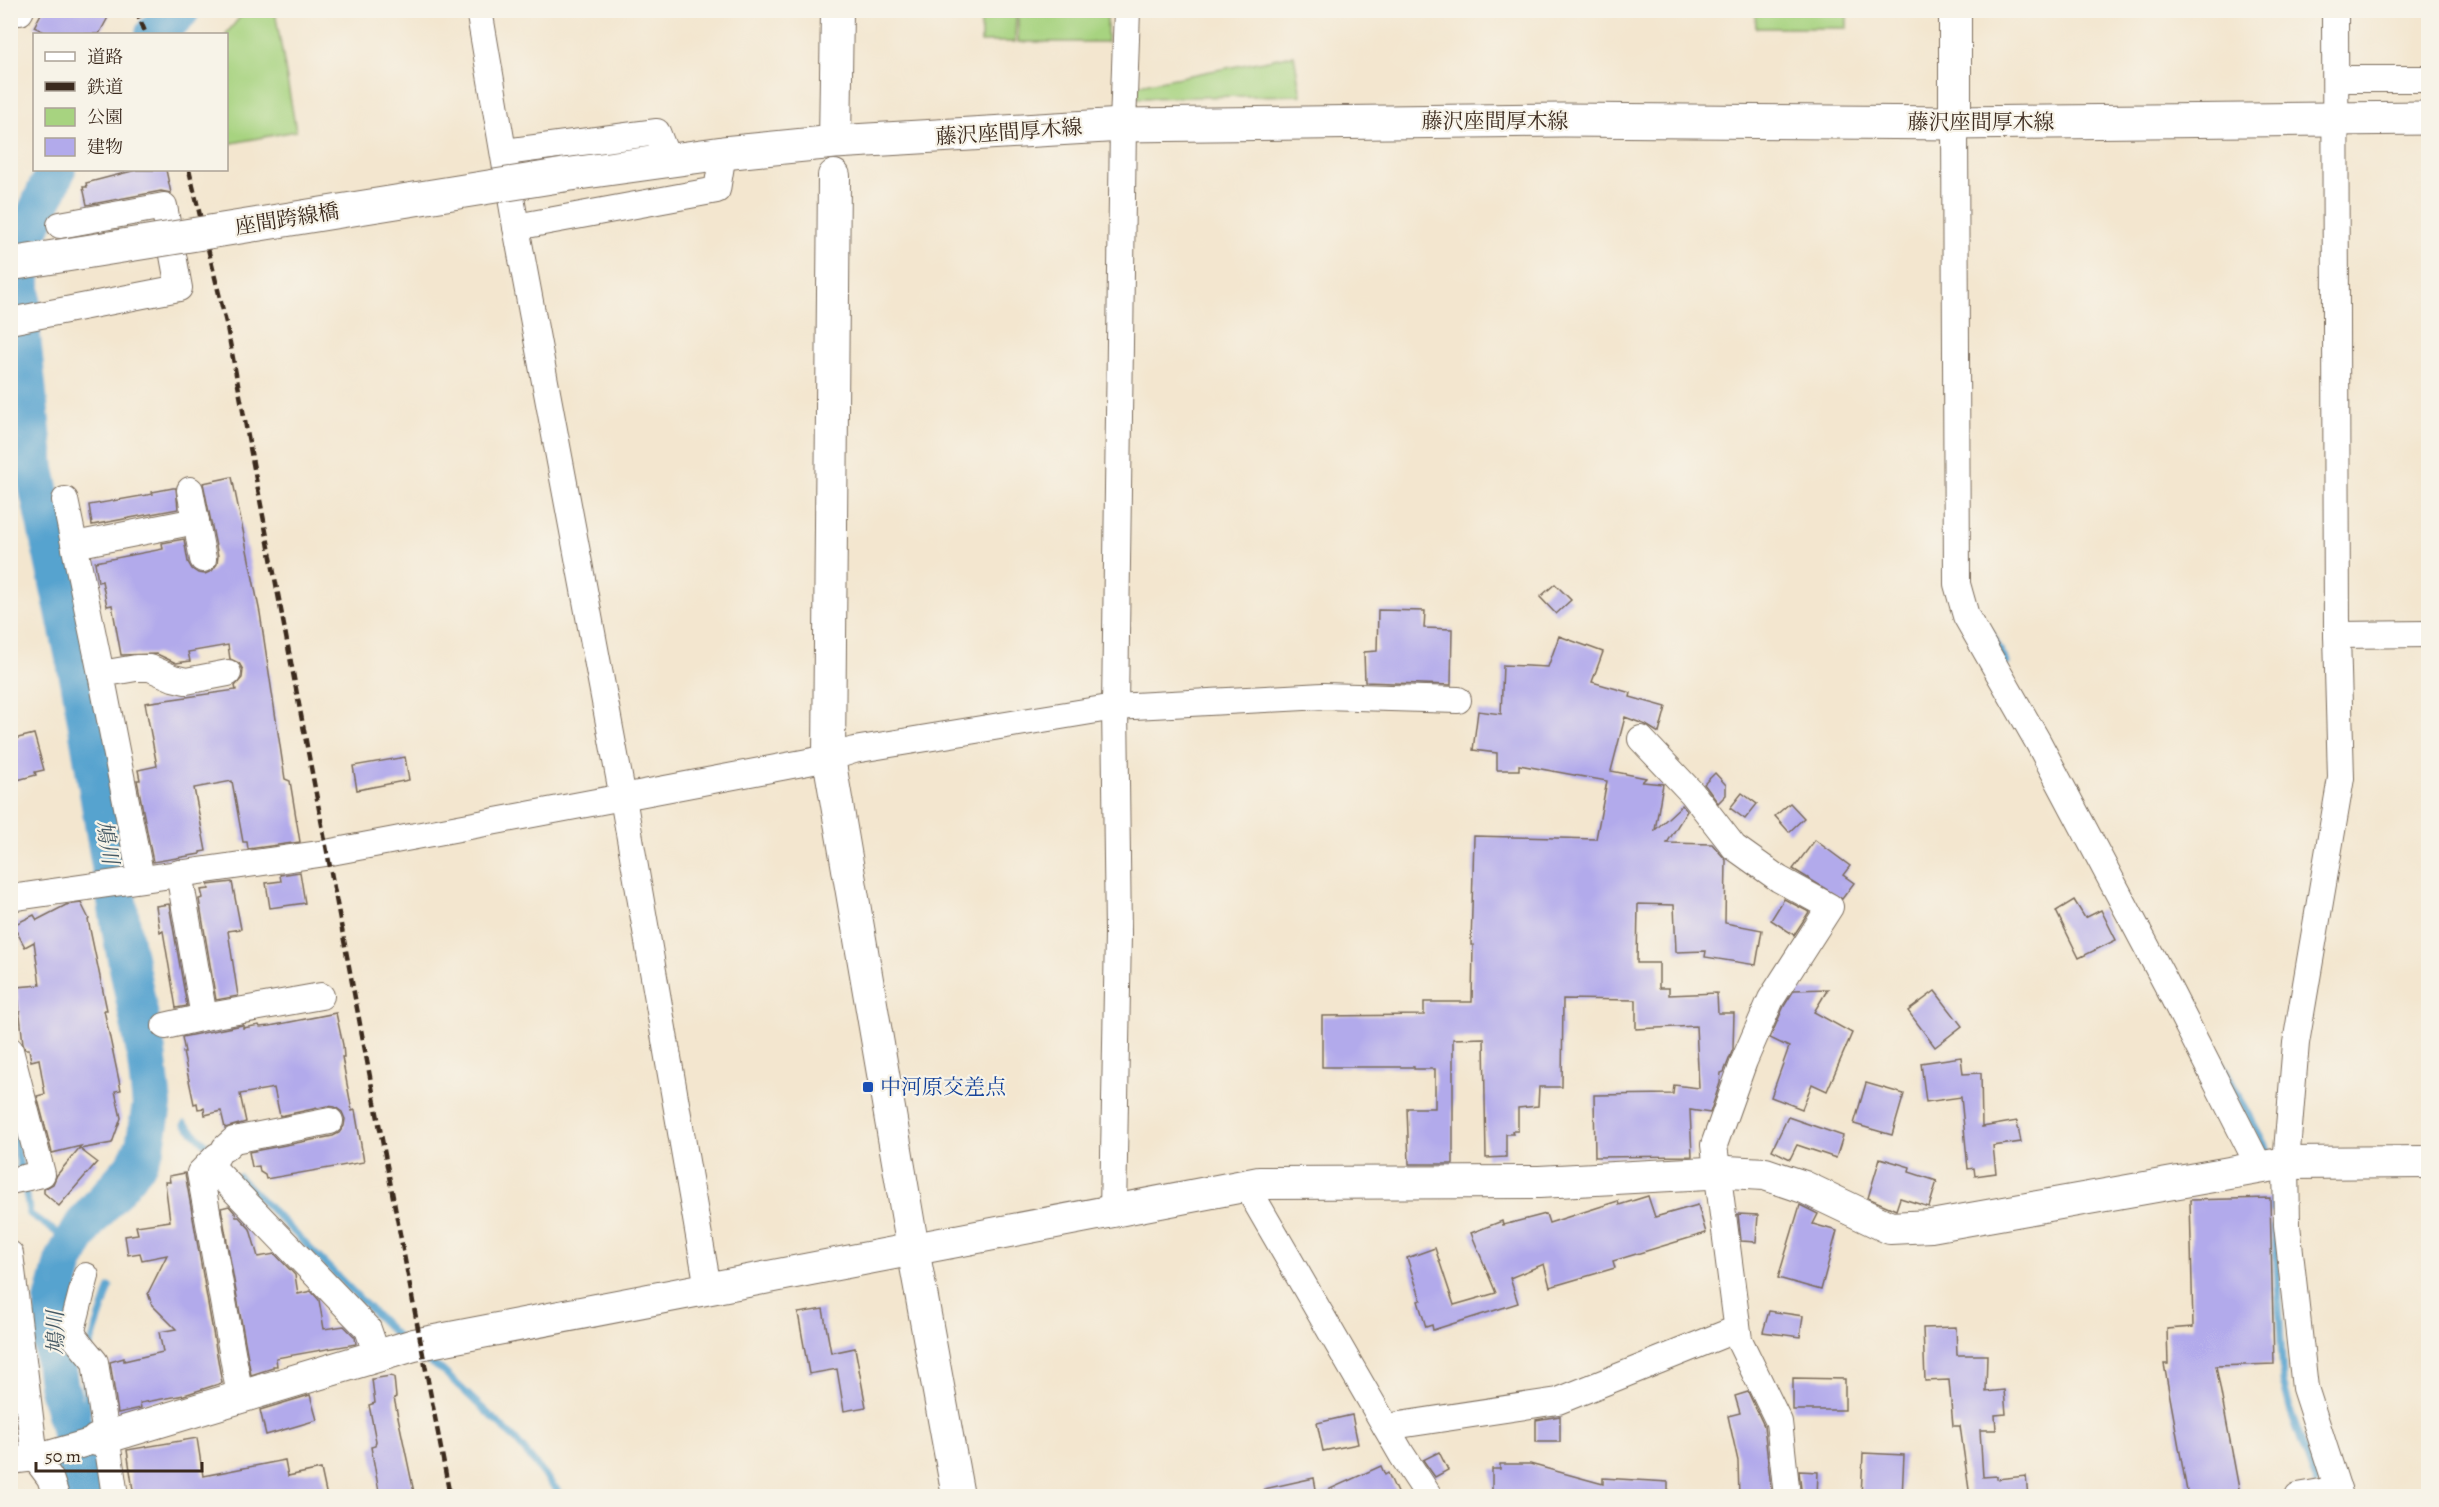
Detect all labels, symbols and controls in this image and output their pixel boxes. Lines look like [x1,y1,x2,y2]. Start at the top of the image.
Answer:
legend [33,33,228,171]
text: 道路 [87,45,123,69]
text: 鉄道 [87,75,123,99]
text: 公園 [87,105,123,129]
street label: 藤沢座間厚木線 [1422,107,1569,135]
street label: 藤沢座間厚木線 [1908,108,2055,136]
street label: 藤沢座間厚木線 [935,113,1083,151]
text: 建物 [87,135,123,159]
street label: 座間跨線橋 [233,197,341,241]
water label: 鳩川 [88,818,126,868]
place label: 中河原交差点 [880,1073,1006,1101]
marker: 中河原交差点 [861,1080,875,1094]
water label: 鳩川 [41,1309,71,1355]
scale bar [36,1435,202,1473]
text: 50 m [45,1444,81,1468]

